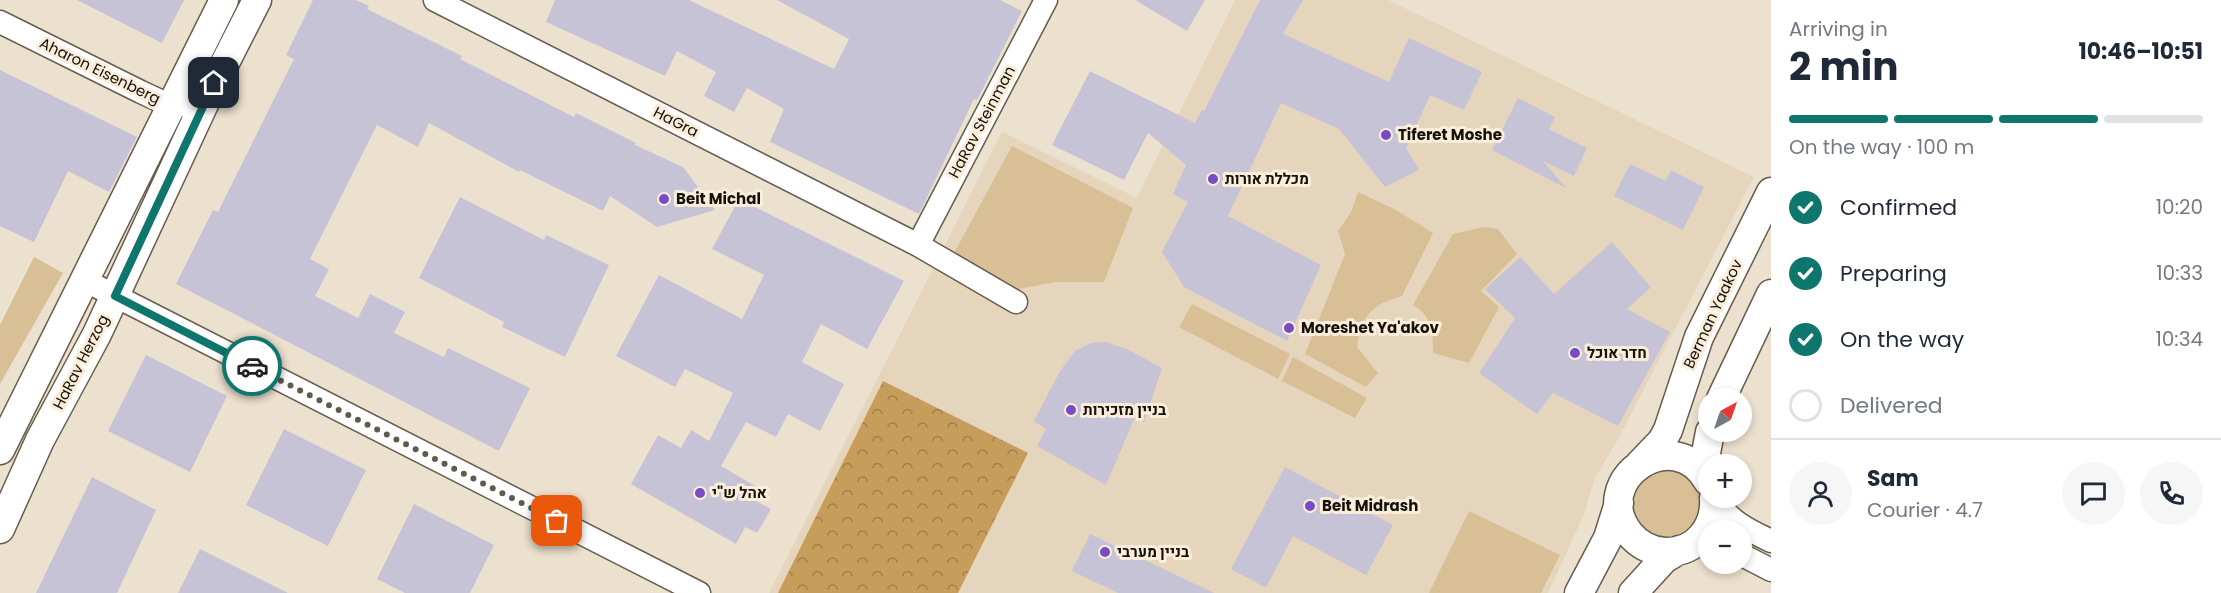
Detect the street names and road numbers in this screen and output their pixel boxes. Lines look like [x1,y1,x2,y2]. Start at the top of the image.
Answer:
street label: Aharon Eisenberg [36,32,164,109]
street label: HaRav Steinman [943,62,1020,182]
street label: HaGra [650,101,702,142]
street label: Berman Yaakov [1678,255,1747,372]
street label: HaRav Herzog [48,311,114,413]

